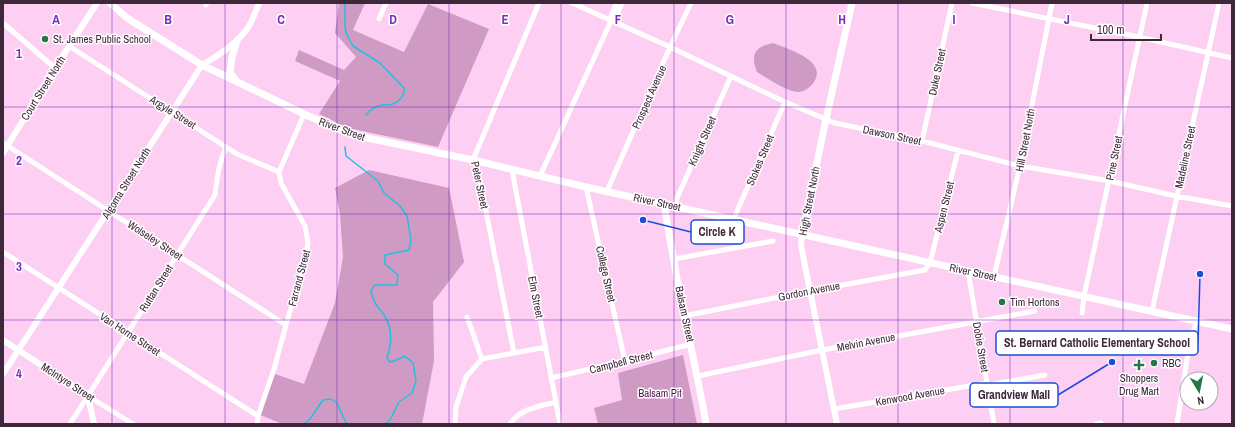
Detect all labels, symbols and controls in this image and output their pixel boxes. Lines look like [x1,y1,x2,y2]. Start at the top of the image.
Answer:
text: A [52,11,60,28]
text: B [164,11,172,28]
text: C [277,11,285,28]
text: D [389,11,397,28]
text: E [501,11,509,28]
text: F [615,11,622,28]
text: G [726,11,734,28]
text: H [838,11,846,28]
text: I [953,11,956,28]
text: J [1064,11,1070,28]
scale bar [1091,16,1161,42]
text: 100 m [1097,22,1124,38]
place label: St. James Public School [53,32,151,46]
marker: St. James Public School [40,34,50,44]
text: 1 [16,45,22,62]
street label: Duke Street [925,47,949,97]
street label: Court Street North [18,53,68,123]
street label: Prospect Avenue [629,63,669,131]
street label: Argyle Street [146,92,199,132]
street label: Hill Street North [1012,107,1038,173]
street label: River Street [317,114,367,144]
street label: Knight Street [685,114,719,168]
street label: Dawson Street [862,122,923,148]
street label: Madeline Street [1172,124,1199,190]
street label: Stokes Street [743,132,777,188]
street label: Pine Street [1102,134,1126,182]
street label: Algoma Street North [98,145,154,222]
text: 2 [16,152,22,169]
street label: Peter Street [468,160,492,210]
street label: High Street North [795,165,823,237]
street label: Aspen Street [931,180,957,235]
street label: River Street [632,190,682,214]
street label: Wolseley Street [125,217,186,263]
callout: Circle K [691,220,744,244]
text: Circle K [698,224,736,240]
street label: College Street [593,245,619,304]
street label: Farrand Street [285,248,313,308]
text: 3 [16,258,22,275]
street label: River Street [948,260,998,284]
street label: Ruttan Street [136,261,176,314]
street label: Elm Street [525,275,547,319]
street label: Gordon Avenue [777,278,841,304]
street label: Balsam Street [672,285,698,344]
place label: Tim Hortons [1010,295,1060,309]
marker: Tim Hortons [997,297,1007,307]
street label: Van Horne Street [97,309,163,359]
street label: Dobie Street [970,321,992,374]
street label: Melvin Avenue [836,329,896,355]
callout: St. Bernard Catholic Elementary School [996,331,1198,355]
text: St. Bernard Catholic Elementary School [1004,335,1190,351]
street label: Campbell Street [588,347,655,377]
place label: RBC [1162,356,1182,370]
marker: RBC [1149,358,1159,368]
street label: McIntyre Street [39,359,98,405]
marker: Shoppers Drug Mart [1134,360,1144,370]
text: 4 [16,365,22,382]
place label: Shoppers Drug Mart [1119,371,1160,398]
north arrow [1179,371,1219,411]
street label: Kenwood Avenue [874,383,946,409]
callout: Grandview Mall [970,383,1058,407]
park label: Balsam Pit [638,386,682,400]
text: Grandview Mall [978,387,1050,403]
text: N [1196,393,1205,408]

